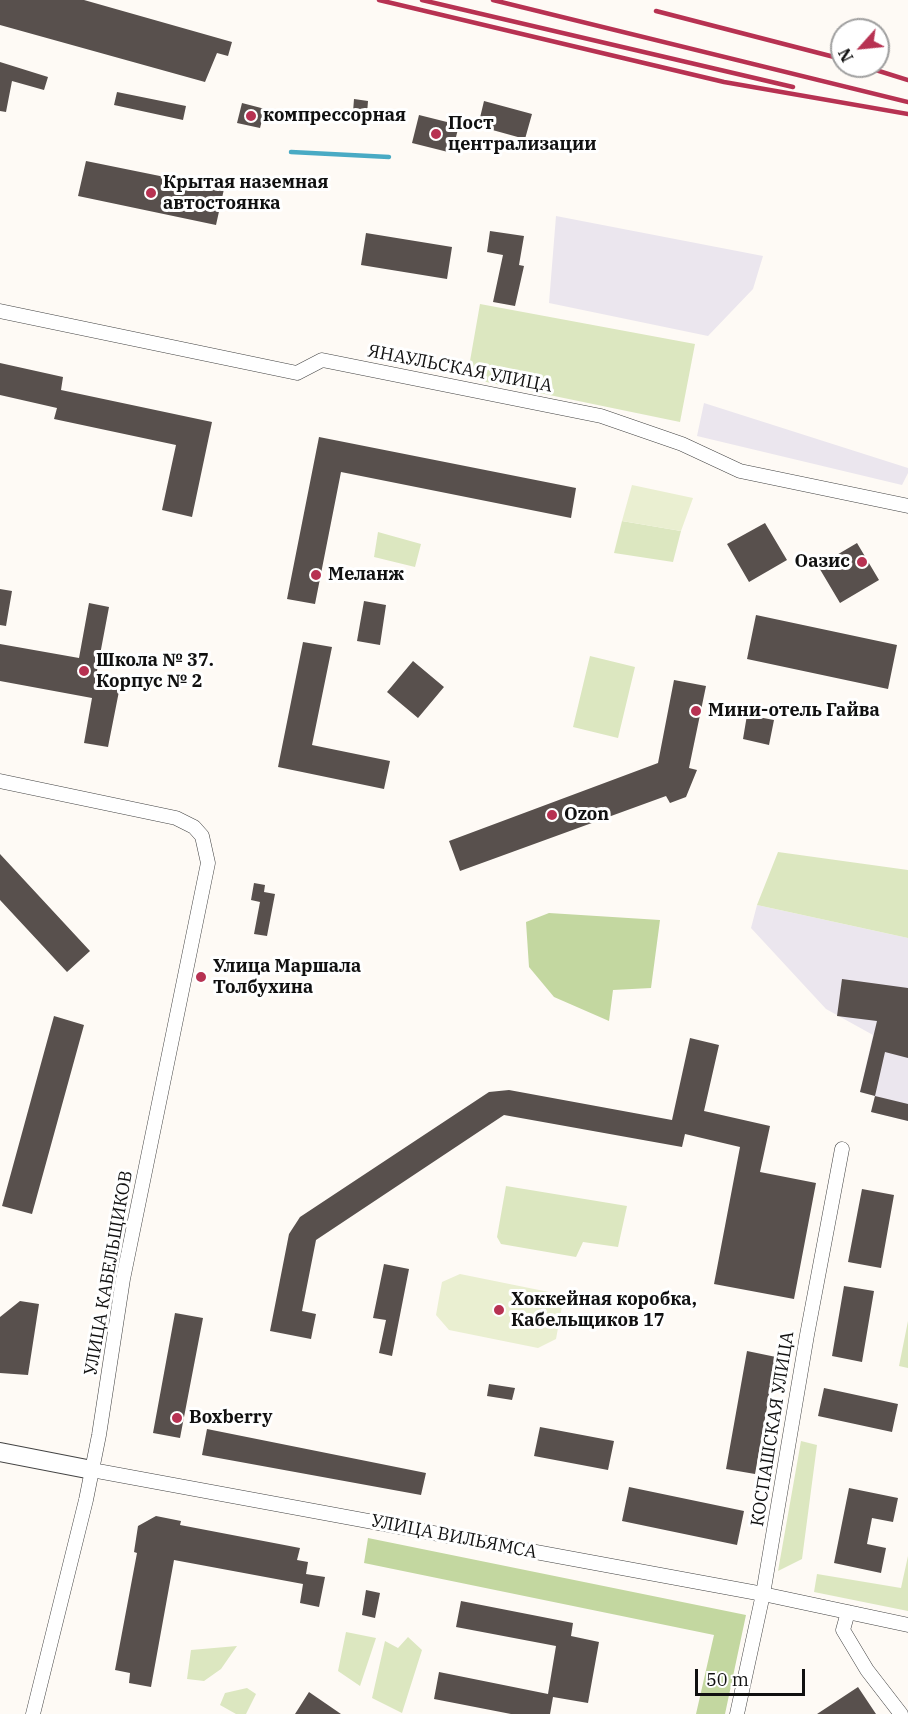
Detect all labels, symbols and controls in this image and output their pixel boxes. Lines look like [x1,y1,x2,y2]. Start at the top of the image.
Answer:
north arrow [830,18,890,78]
text: N [834,45,858,65]
place label: компрессорная [263,105,406,127]
marker: компрессорная [244,109,258,123]
place label: Пост централизации [448,113,597,156]
marker: Пост централизации [429,127,443,141]
place label: Крытая наземная автостоянка [163,172,329,214]
marker: Крытая наземная автостоянка [144,186,158,200]
street label: ЯНАУЛЬСКАЯ УЛИЦА [366,341,554,397]
place label: Оазис [794,551,850,573]
marker: Оазис [855,555,869,569]
place label: Меланж [328,564,404,586]
marker: Меланж [309,568,323,582]
place label: Школа № 37. Корпус № 2 [96,650,214,692]
marker: Школа № 37. Корпус № 2 [77,664,91,678]
place label: Мини-отель Гайва [708,700,880,722]
marker: Мини-отель Гайва [689,704,703,718]
place label: Ozon [564,804,609,826]
marker: Ozon [545,808,559,822]
place label: Улица Маршала Толбухина [213,956,361,998]
marker: Улица Маршала Толбухина [194,970,208,984]
street label: УЛИЦА КАБЕЛЬЩИКОВ [80,1169,138,1377]
place label: Хоккейная коробка, Кабельщиков 17 [511,1289,697,1332]
marker: Хоккейная коробка, Кабельщиков 17 [492,1303,506,1317]
street label: КОСПАШСКАЯ УЛИЦА [747,1330,799,1528]
place label: Boxberry [189,1407,273,1429]
marker: Boxberry [170,1411,184,1425]
street label: УЛИЦА ВИЛЬЯМСА [369,1510,539,1564]
scale bar [698,1657,808,1695]
text: 50 m [706,1668,749,1691]

